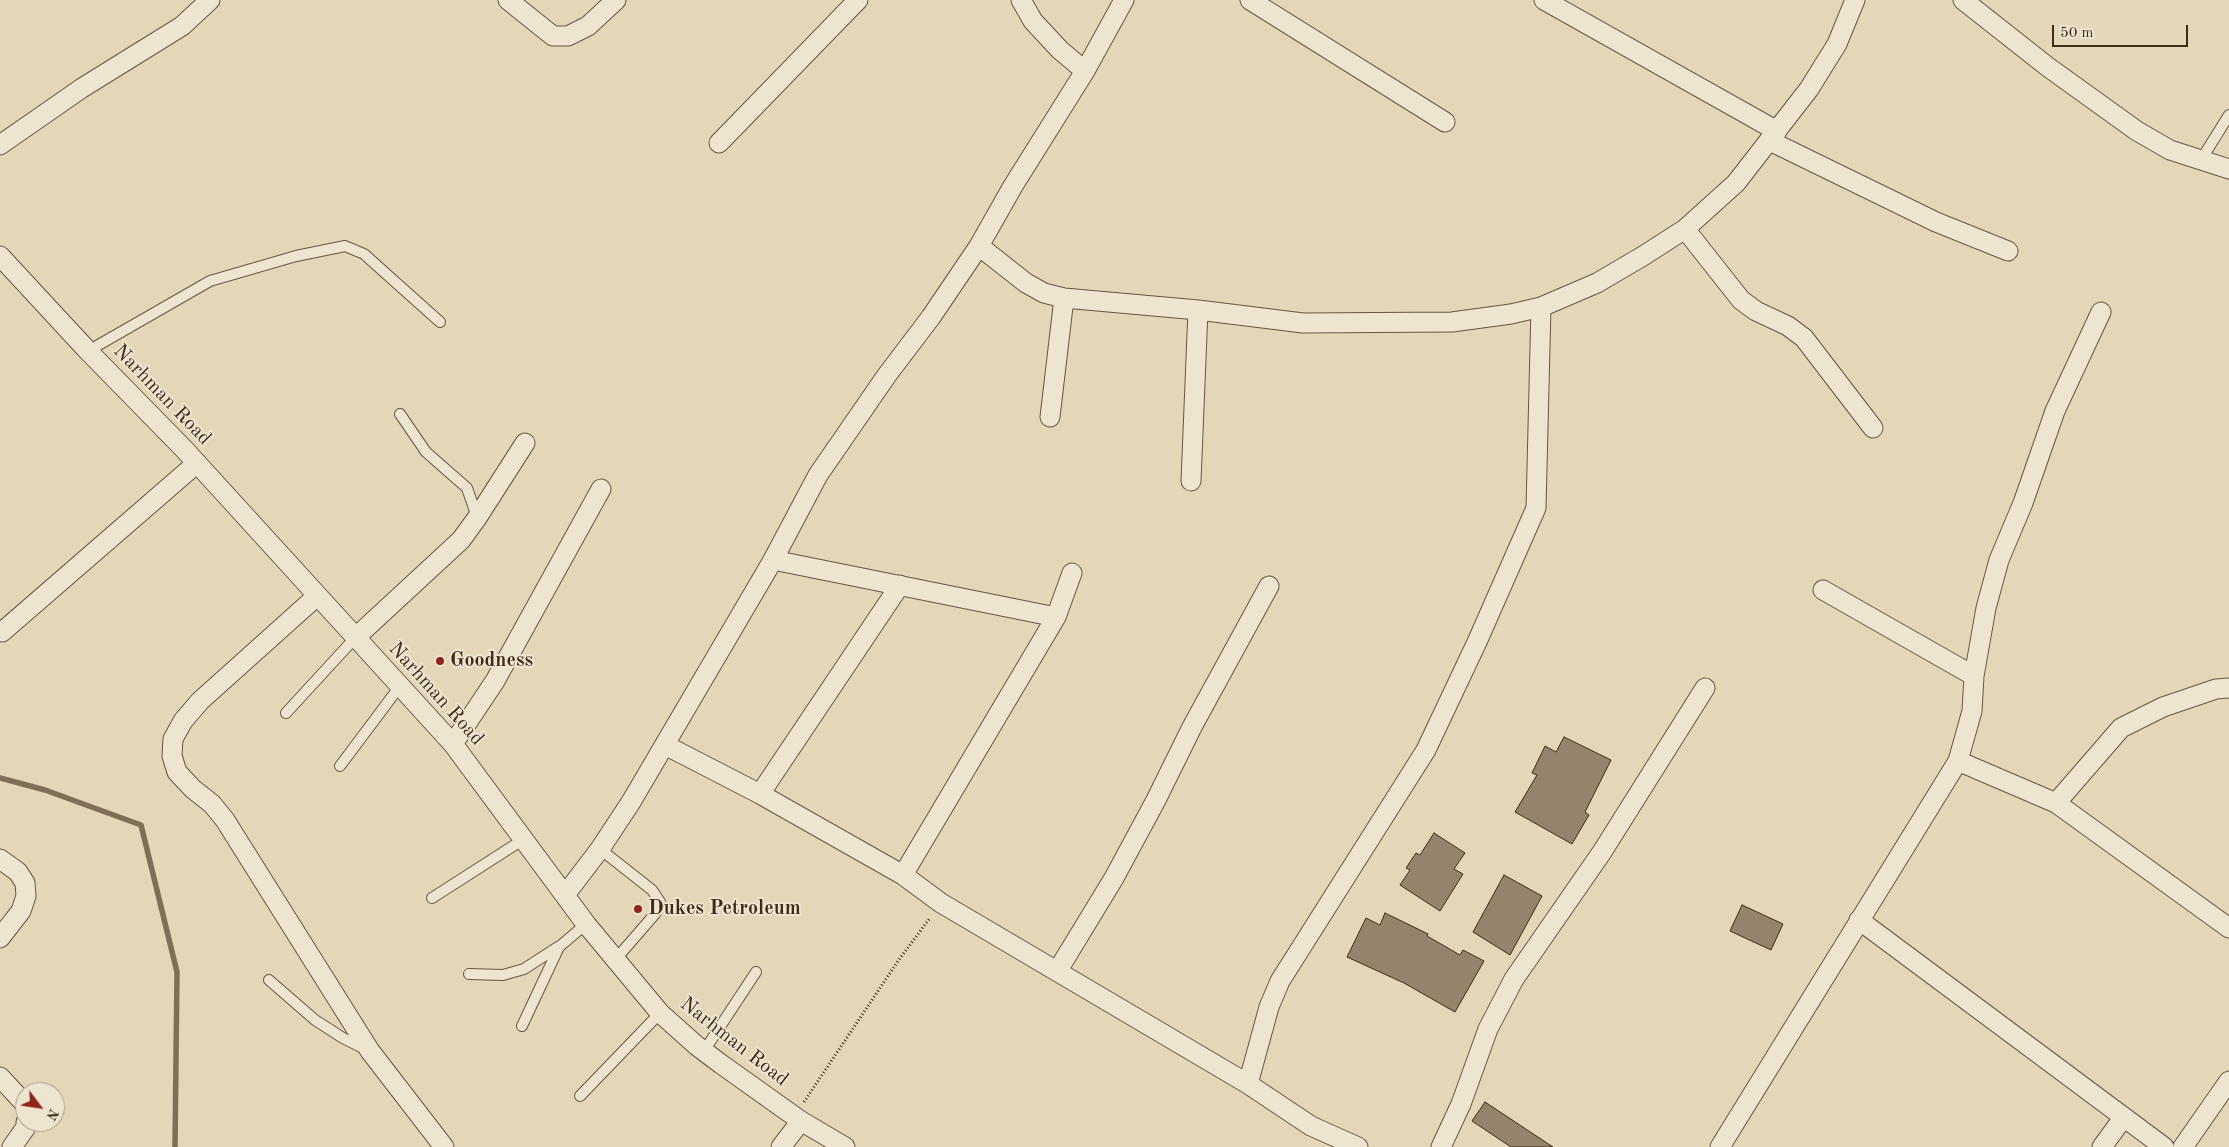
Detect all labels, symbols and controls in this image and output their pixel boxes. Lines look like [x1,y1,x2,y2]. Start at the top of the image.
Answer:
scale bar [2054,15,2190,47]
text: 50 m [2060,26,2094,41]
street label: Narhman Road [108,340,216,450]
street label: Narhman Road [383,637,489,751]
place label: Goodness [450,649,533,673]
marker: Goodness [434,655,446,667]
place label: Dukes Petroleum [648,897,801,921]
marker: Dukes Petroleum [632,903,644,915]
street label: Narhman Road [675,992,793,1092]
north arrow [15,1082,65,1132]
text: N [43,1106,61,1122]

